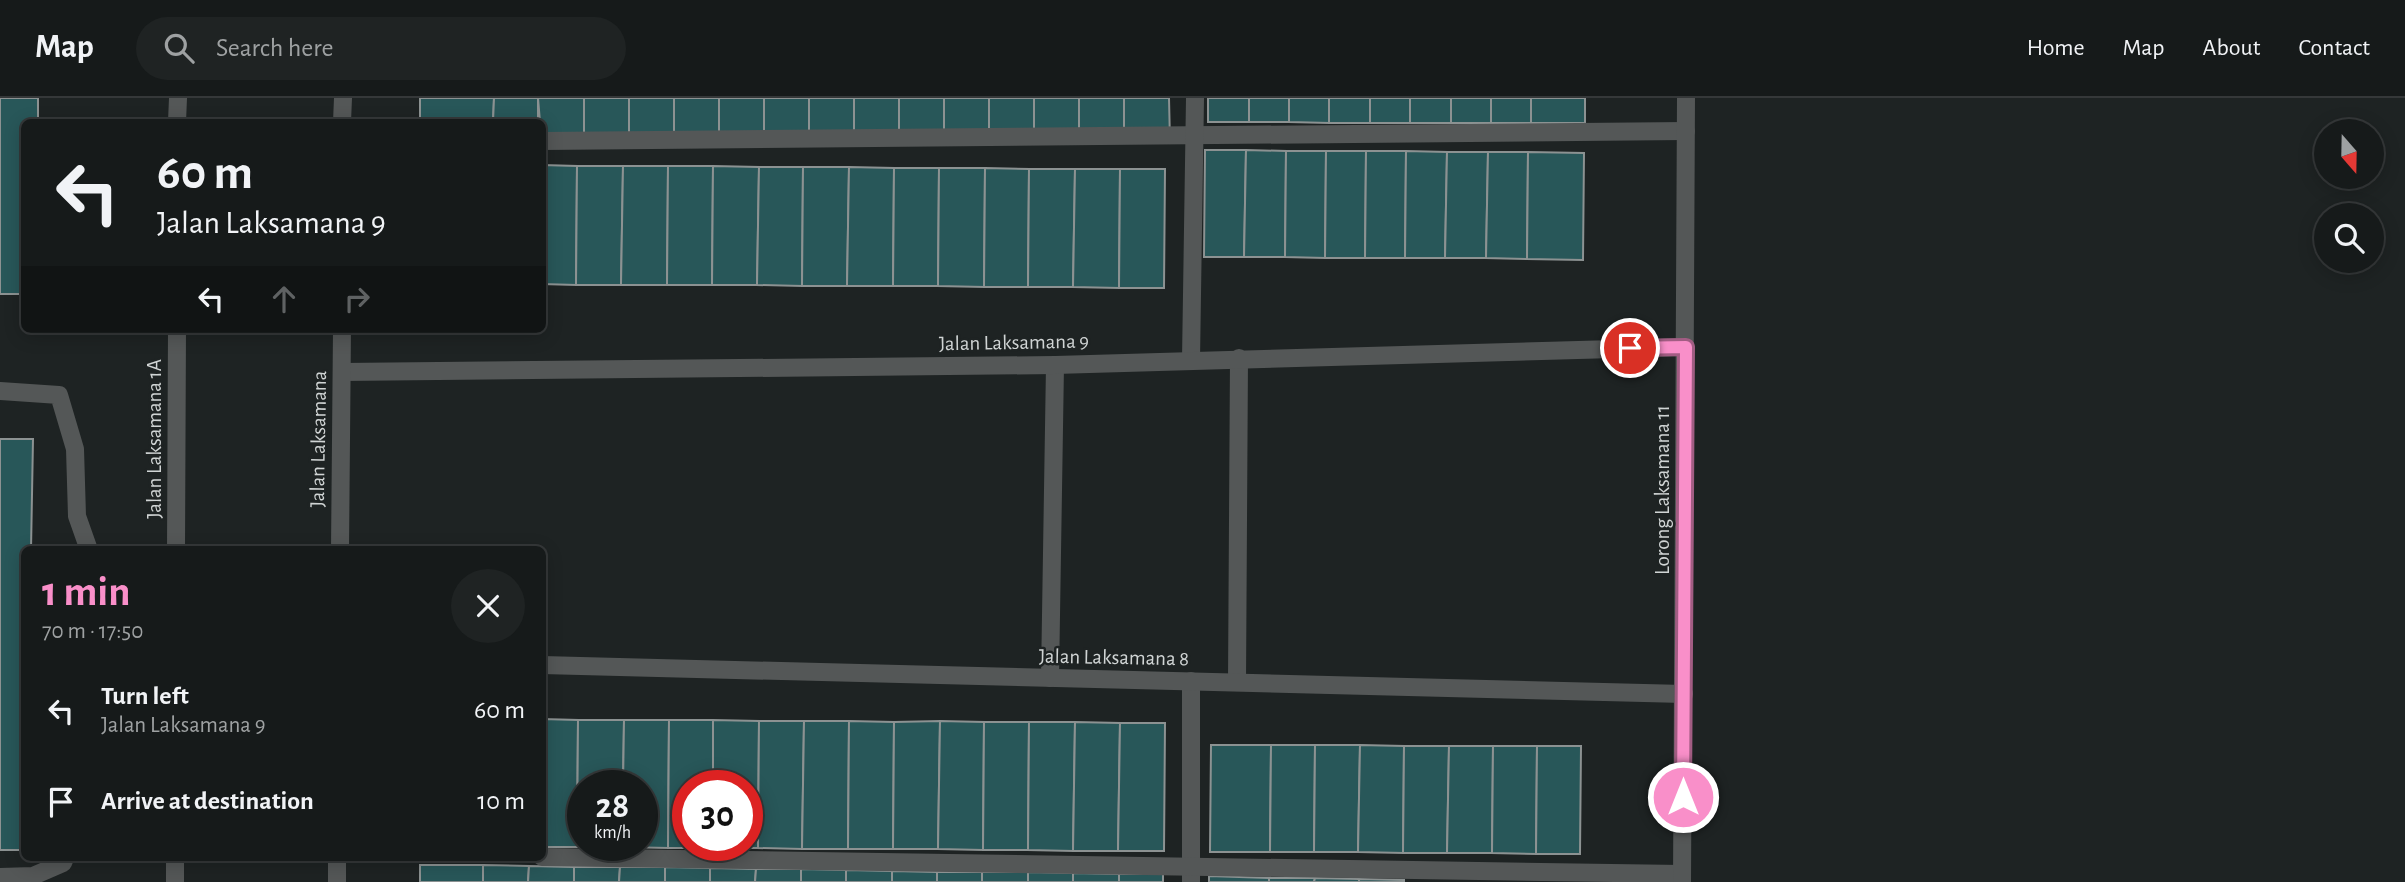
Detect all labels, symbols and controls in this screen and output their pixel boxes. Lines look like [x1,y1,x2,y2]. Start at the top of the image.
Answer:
search box [136,17,626,80]
icon: search [160,29,198,67]
text: Map [35,31,94,64]
text: Search here [216,35,334,61]
text: Home [2027,36,2085,60]
text: Map [2123,36,2165,60]
text: About [2203,36,2260,60]
text: Contact [2298,36,2370,60]
north arrow [2314,119,2384,189]
map controls [2314,119,2384,273]
icon: left [42,147,133,238]
text: 60 m [157,149,253,198]
button: search [2314,203,2384,273]
text: Jalan Laksamana 9 [157,207,386,239]
icon: left [192,280,230,318]
icon: ahead [265,280,303,318]
icon: right [338,280,376,318]
pin [1600,318,1660,378]
icon: arrive [1611,329,1649,367]
street label: Jalan Laksamana 9 [939,331,1089,354]
street label: Jalan Laksamana 1A [144,359,165,519]
street label: Jalan Laksamana [307,370,330,508]
street label: Lorong Laksamana 11 [1652,405,1673,575]
button: close [451,569,525,643]
text: 1 min [42,571,131,613]
text: 70 m · 17:50 [42,620,143,643]
street label: Jalan Laksamana 8 [1039,646,1189,669]
text: Turn left [101,683,189,709]
icon: left [42,692,80,730]
text: 60 m [474,697,525,723]
text: Jalan Laksamana 9 [101,714,266,737]
position arrow [1646,760,1720,834]
speed limit sign: 30 [672,770,763,861]
icon: arrive [42,783,80,821]
text: Arrive at destination [101,788,314,814]
text: 10 m [477,788,525,814]
text: 28 [596,789,629,824]
text: km/h [594,824,631,842]

